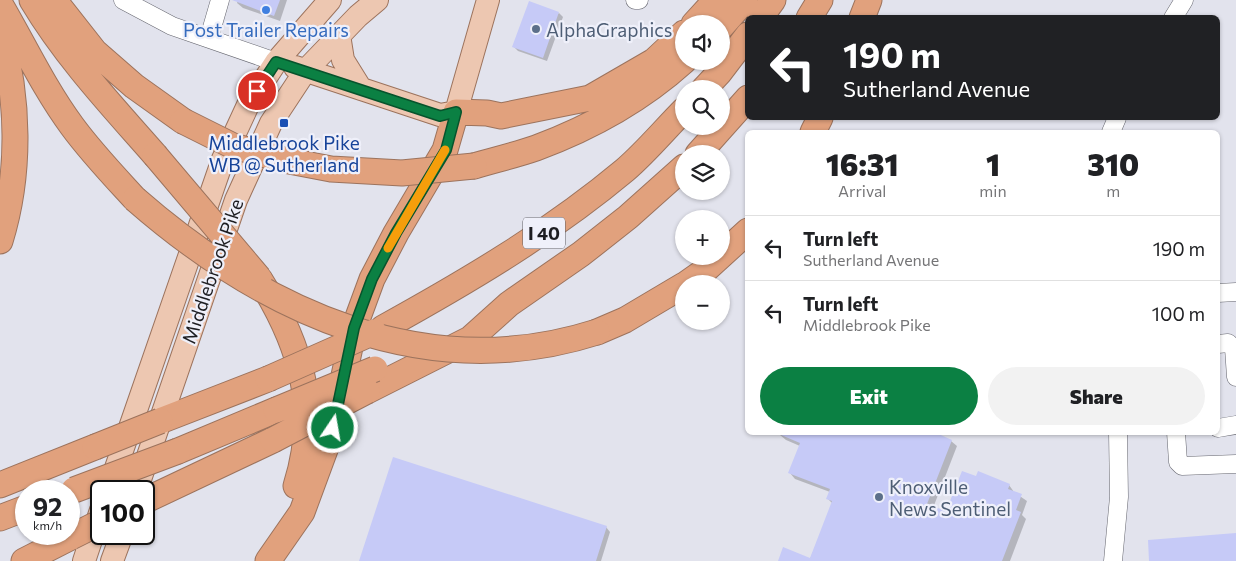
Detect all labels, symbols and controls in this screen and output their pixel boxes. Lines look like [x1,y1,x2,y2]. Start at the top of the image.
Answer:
marker: Post Trailer Repairs [260,4,272,16]
map controls [675,15,730,330]
button: sound [675,15,730,70]
place label: Post Trailer Repairs [183,18,349,41]
place label: AlphaGraphics [546,18,672,41]
marker: AlphaGraphics [530,23,542,35]
text: 190 m [843,32,941,75]
icon: left [760,35,825,100]
pin [236,70,278,112]
text: Sutherland Avenue [843,75,1030,102]
icon: arrive [243,77,271,105]
button: search [675,80,730,135]
marker: Middlebrook Pike WB @ Sutherland [278,117,290,129]
place label: Middlebrook Pike WB @ Sutherland [208,131,360,176]
button: layers [675,145,730,200]
text: 16:31 [826,145,899,182]
text: 1 [986,145,1000,182]
text: 310 [1087,145,1139,182]
text: Arrival [838,181,886,200]
text: min [979,181,1007,200]
text: m [1106,181,1120,200]
street label: Middlebrook Pike [176,196,248,346]
button: + [675,210,730,265]
road number: I 40 [523,218,565,248]
text: Turn left [803,227,878,250]
icon: left [760,234,788,262]
text: 190 m [1153,237,1205,260]
text: Sutherland Avenue [803,250,939,269]
button: − [675,275,730,330]
text: Turn left [803,292,878,315]
icon: left [760,299,788,327]
text: 100 m [1152,302,1205,325]
text: Middlebrook Pike [803,315,931,334]
button: Exit [760,367,978,425]
button: Share [988,367,1205,425]
position arrow [306,401,358,453]
place label: Knoxville News Sentinel [889,475,1011,520]
speed limit sign: 100 [90,480,155,545]
text: 92 [33,491,62,521]
marker: Knoxville News Sentinel [873,491,885,503]
text: km/h [33,518,62,532]

